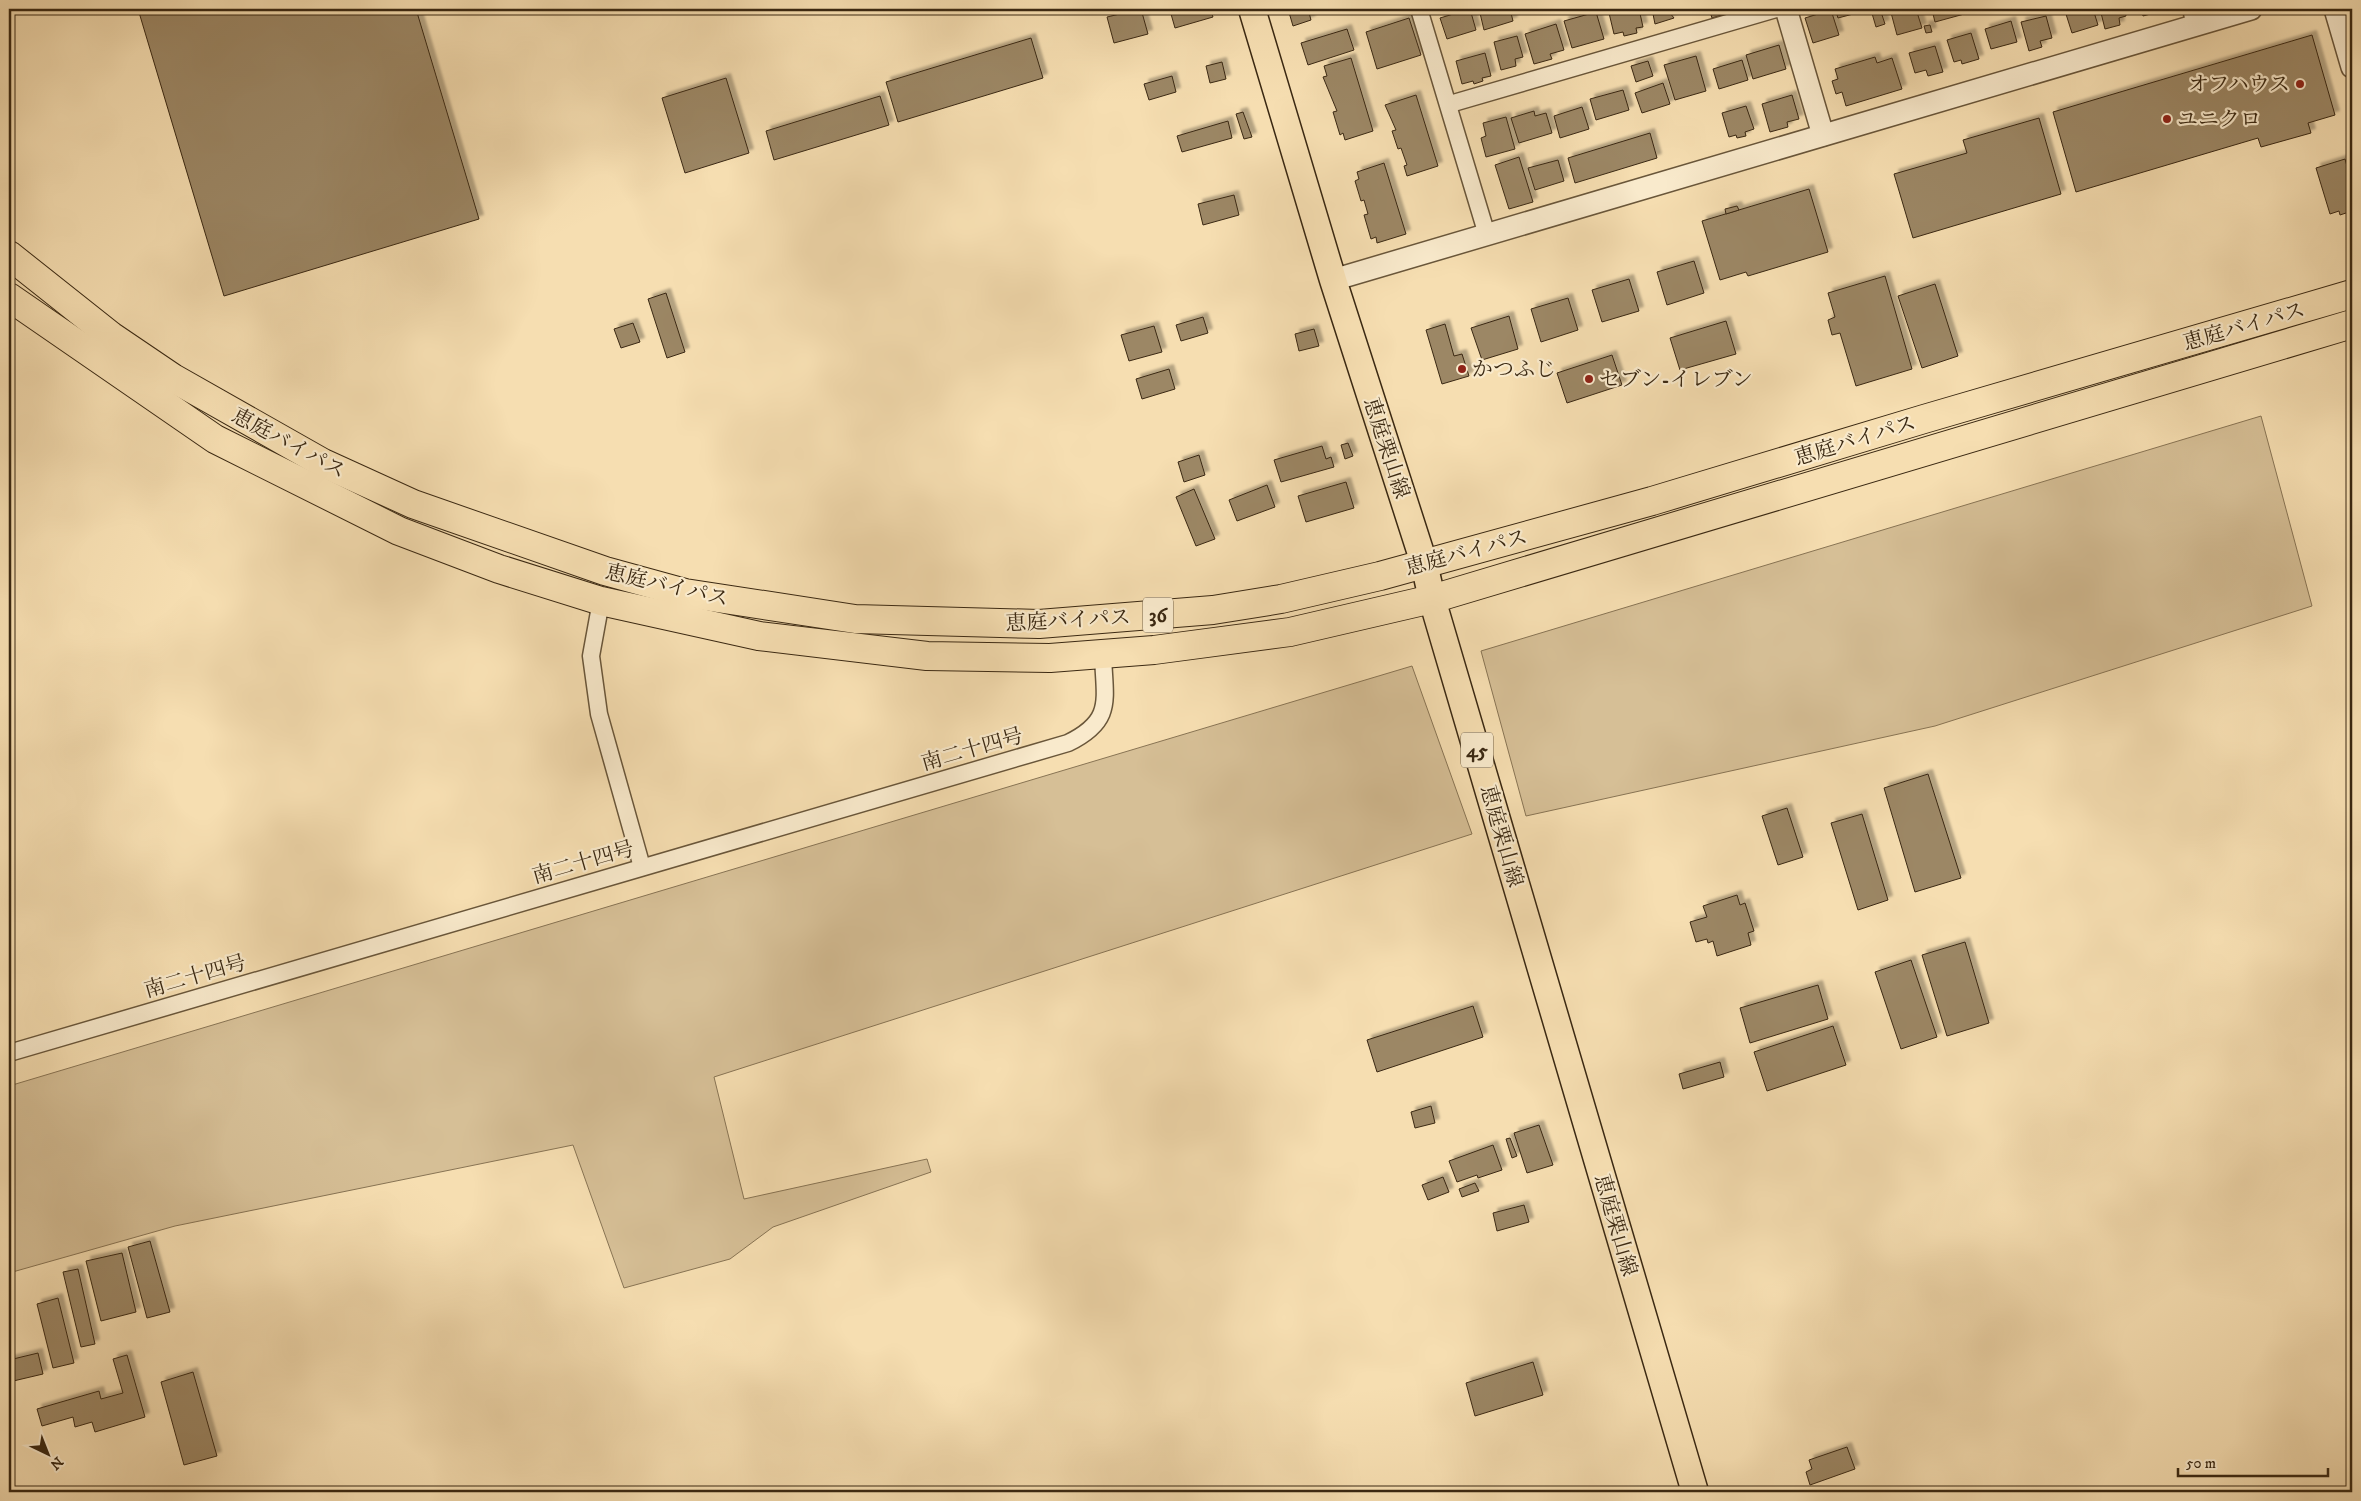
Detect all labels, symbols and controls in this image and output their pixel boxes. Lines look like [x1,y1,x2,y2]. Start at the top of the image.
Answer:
place label: オフハウス [2188,72,2290,98]
marker: オフハウス [2294,78,2306,90]
place label: ユニクロ [2177,107,2261,133]
marker: ユニクロ [2161,113,2173,125]
street label: 恵庭バイパス [2180,297,2308,357]
place label: かつふじ [1472,357,1556,383]
marker: かつふじ [1456,363,1468,375]
place label: セブン-イレブン [1599,367,1753,393]
marker: セブン-イレブン [1583,373,1595,385]
street label: 恵庭栗山線 [1357,394,1415,502]
street label: 恵庭バイパス [227,403,350,485]
street label: 恵庭バイパス [1791,410,1919,472]
street label: 恵庭バイパス [1402,524,1530,582]
street label: 恵庭バイパス [603,559,731,613]
road number: 36 [1143,598,1173,632]
street label: 恵庭バイパス [1005,605,1131,637]
street label: 南二十四号 [918,723,1026,777]
road number: 45 [1461,732,1493,768]
street label: 恵庭栗山線 [1474,782,1528,890]
street label: 南二十四号 [529,836,637,890]
street label: 南二十四号 [141,950,249,1004]
street label: 恵庭栗山線 [1588,1171,1642,1279]
north arrow [22,1428,72,1478]
scale bar [2178,1446,2328,1478]
text: N [45,1452,67,1474]
text: 50 m [2186,1454,2216,1473]

